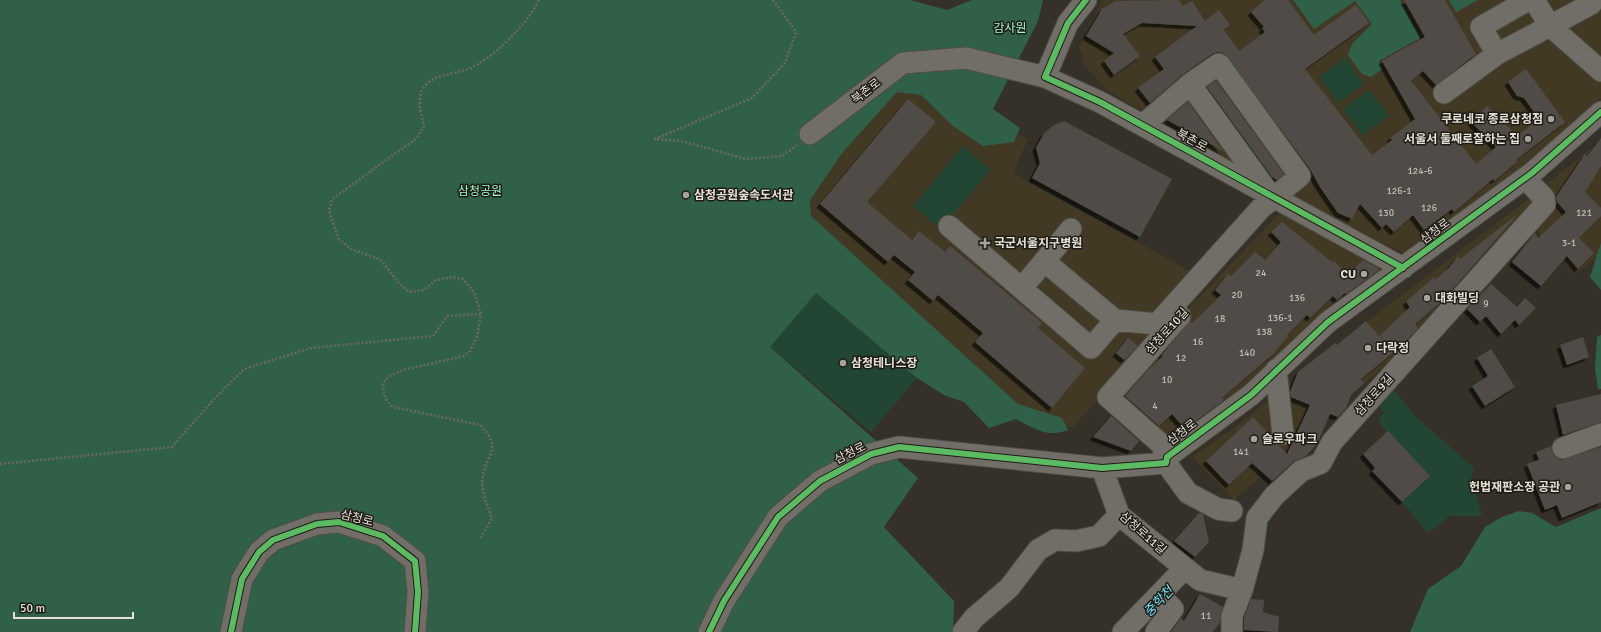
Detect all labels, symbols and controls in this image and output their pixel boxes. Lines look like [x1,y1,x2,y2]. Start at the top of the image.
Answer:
park label: 감사원 [993,21,1027,36]
street label: 북촌로 [849,75,884,108]
place label: 쿠로네코 종로삼청점 [1441,112,1543,127]
marker: 쿠로네코 종로삼청점 [1546,114,1556,124]
street label: 북촌로 [1174,126,1210,155]
place label: 서울서 둘째로잘하는 집 [1404,132,1520,147]
marker: 서울서 둘째로잘하는 집 [1523,134,1533,144]
house number: 124-6 [1407,165,1433,177]
park label: 삼청공원 [458,184,502,199]
house number: 126-1 [1386,185,1412,197]
place label: 삼청공원숲속도서관 [694,188,793,203]
marker: 삼청공원숲속도서관 [681,190,691,200]
house number: 126 [1421,202,1437,214]
house number: 130 [1378,207,1394,219]
house number: 121 [1576,207,1592,219]
street label: 삼청로 [1418,215,1453,247]
place label: 국군서울지구병원 [994,236,1082,251]
marker: 국군서울지구병원 [979,237,991,249]
house number: 3-1 [1562,237,1576,249]
house number: 24 [1256,267,1267,279]
place label: CU [1341,267,1356,282]
marker: CU [1359,269,1369,279]
house number: 20 [1232,289,1242,301]
place label: 대화빌딩 [1435,291,1479,306]
house number: 136 [1289,292,1305,304]
marker: 대화빌딩 [1422,293,1432,303]
house number: 9 [1483,298,1489,310]
street label: 삼청로10길 [1143,305,1192,358]
house number: 136-1 [1267,312,1293,324]
house number: 18 [1215,313,1225,325]
house number: 138 [1256,326,1272,338]
house number: 16 [1193,336,1203,348]
place label: 다락정 [1376,341,1409,356]
marker: 다락정 [1363,343,1373,353]
house number: 140 [1239,347,1255,359]
house number: 12 [1176,352,1186,364]
place label: 삼청테니스장 [851,356,917,371]
marker: 삼청테니스장 [838,358,848,368]
street label: 삼청로9길 [1352,371,1397,419]
house number: 10 [1162,374,1172,386]
house number: 4 [1152,400,1158,412]
street label: 삼청로 [1165,416,1200,448]
place label: 슬로우파크 [1262,432,1317,447]
marker: 슬로우파크 [1249,434,1259,444]
street label: 삼청로 [832,439,868,468]
house number: 141 [1233,446,1249,458]
place label: 헌법재판소장 공관 [1469,480,1560,495]
marker: 헌법재판소장 공관 [1563,482,1573,492]
street label: 삼청로 [339,507,375,530]
street label: 삼청로11길 [1116,509,1169,558]
water label: 중학천 [1140,582,1178,620]
scale bar [14,594,133,620]
text: 50 m [20,601,45,616]
house number: 11 [1201,610,1211,622]

